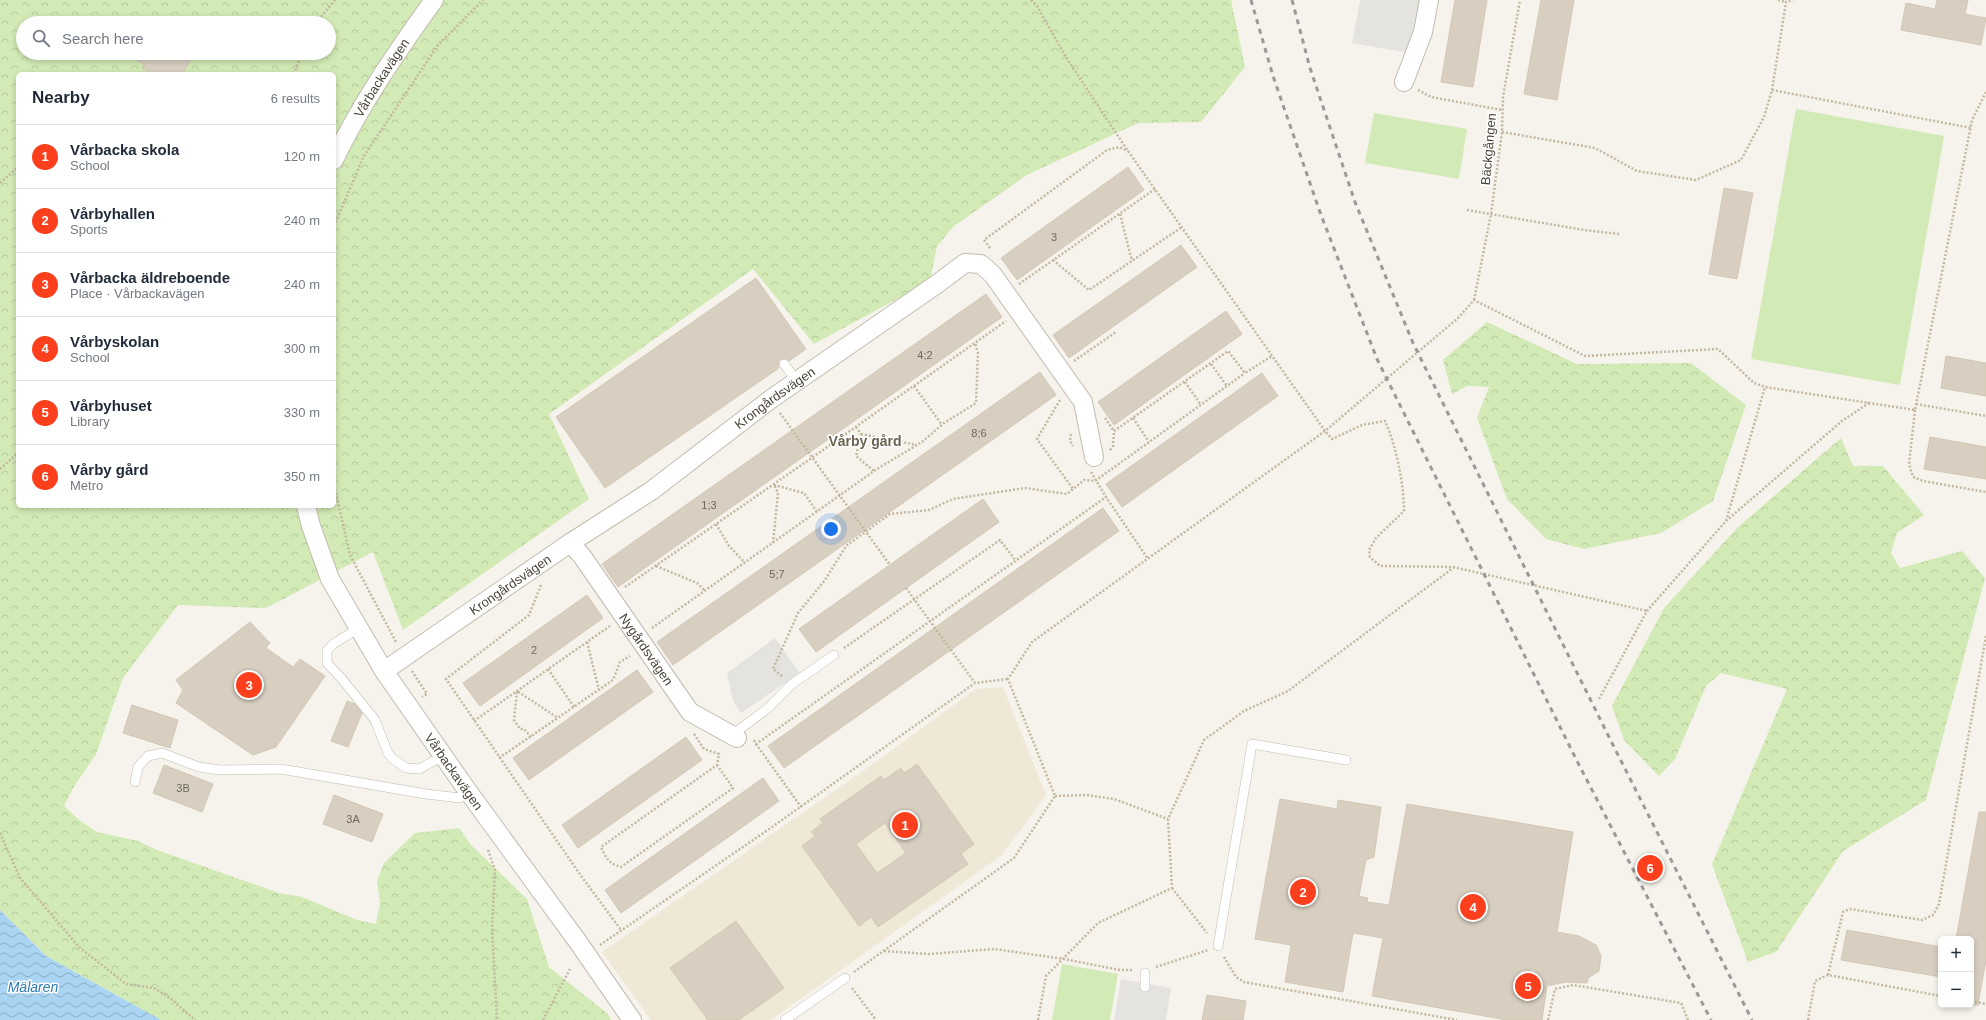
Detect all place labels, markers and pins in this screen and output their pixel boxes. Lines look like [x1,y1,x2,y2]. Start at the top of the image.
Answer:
pin: 3 [236,670,262,700]
pin: 1 [892,810,918,840]
pin: 6 [1637,853,1663,883]
pin: 2 [1290,877,1316,907]
pin: 4 [1460,892,1486,922]
pin: 5 [1515,971,1541,1001]

